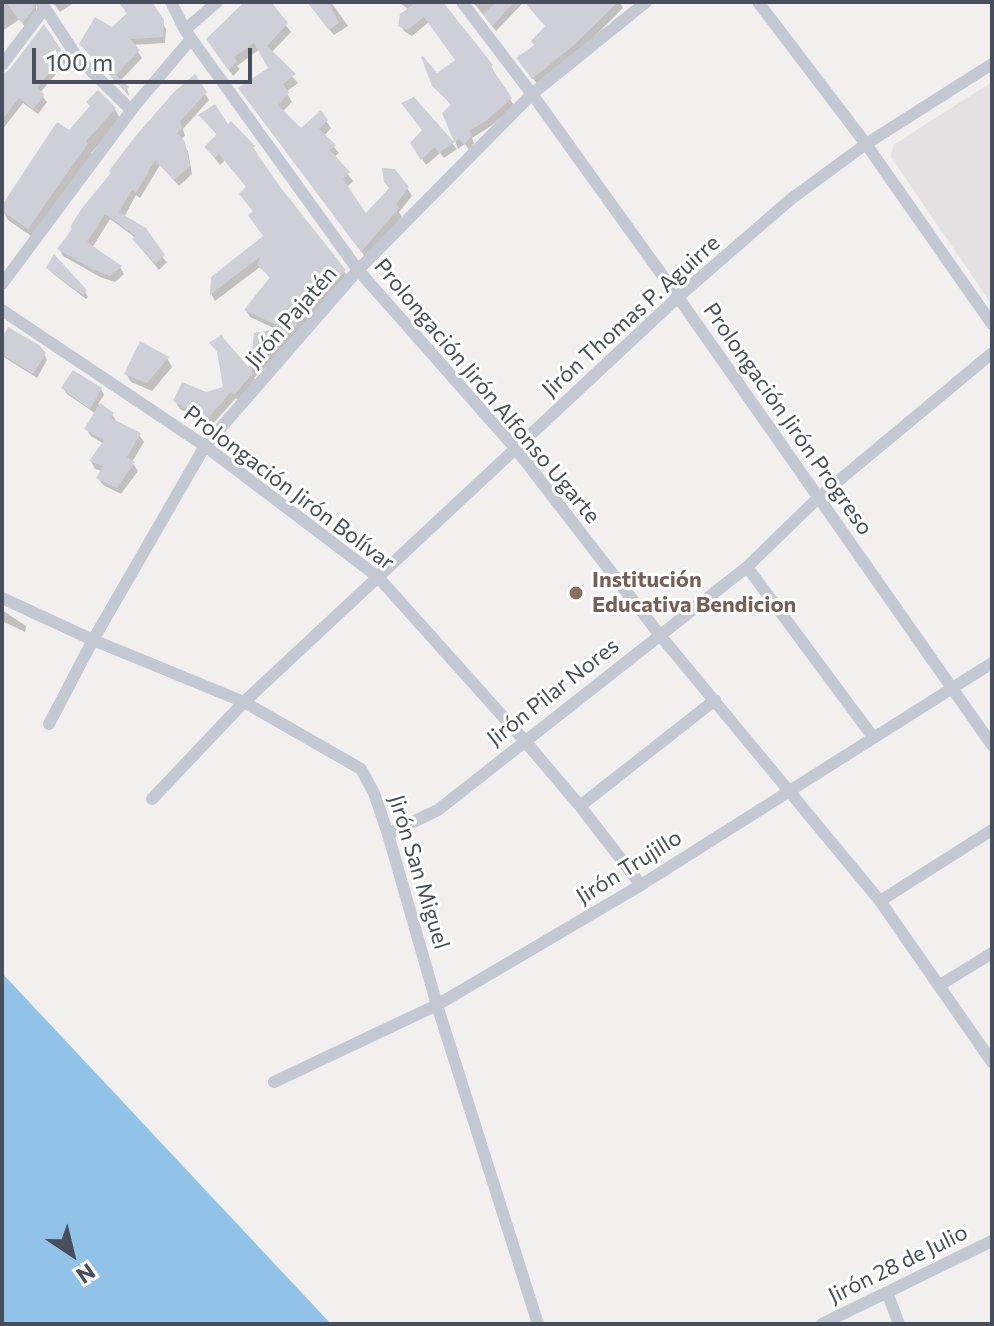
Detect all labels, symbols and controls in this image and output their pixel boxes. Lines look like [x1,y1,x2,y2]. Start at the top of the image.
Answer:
scale bar [36,32,256,82]
text: 100 m [46,47,113,76]
street label: Jirón Thomas P. Aguirre [537,229,725,403]
street label: Prolongación Jirón Alfonso Ugarte [368,253,606,529]
street label: Jirón Pajatén [240,261,342,373]
street label: Prolongación Jirón Progreso [698,298,878,540]
street label: Prolongación Jirón Bolívar [178,400,400,576]
place label: Institución Educativa Bendicion [592,567,796,618]
marker: Institución Educativa Bendicion [567,584,585,602]
street label: Jirón Pilar Nores [482,632,624,752]
street label: Jirón San Miguel [383,792,455,952]
street label: Jirón Trujillo [571,824,687,910]
north arrow [32,1214,112,1294]
street label: Jirón 28 de Julio [824,1219,972,1309]
text: N [72,1258,101,1290]

